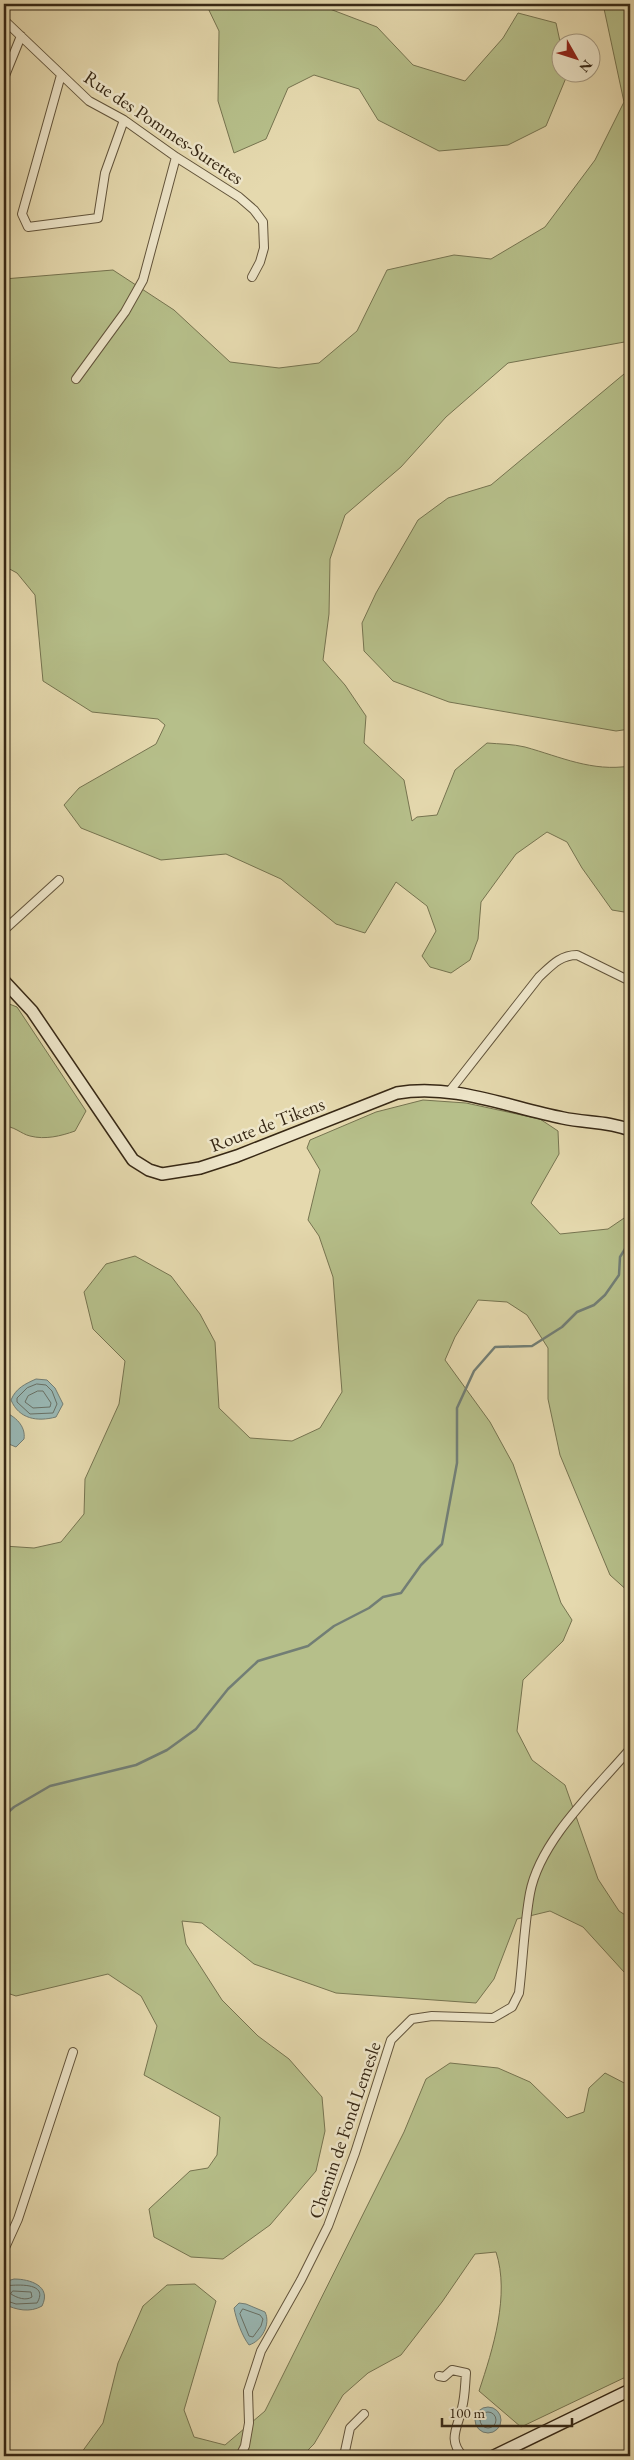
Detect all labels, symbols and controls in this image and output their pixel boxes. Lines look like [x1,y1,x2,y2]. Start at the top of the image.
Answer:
north arrow [552,32,602,82]
text: N [575,56,597,77]
street label: Rue des Pommes-Surettes [79,65,248,190]
street label: Route de Tikens [206,1091,328,1158]
street label: Chemin de Fond Lemesle [302,2038,387,2222]
scale bar [442,2395,572,2427]
text: 100 m [449,2403,486,2422]

